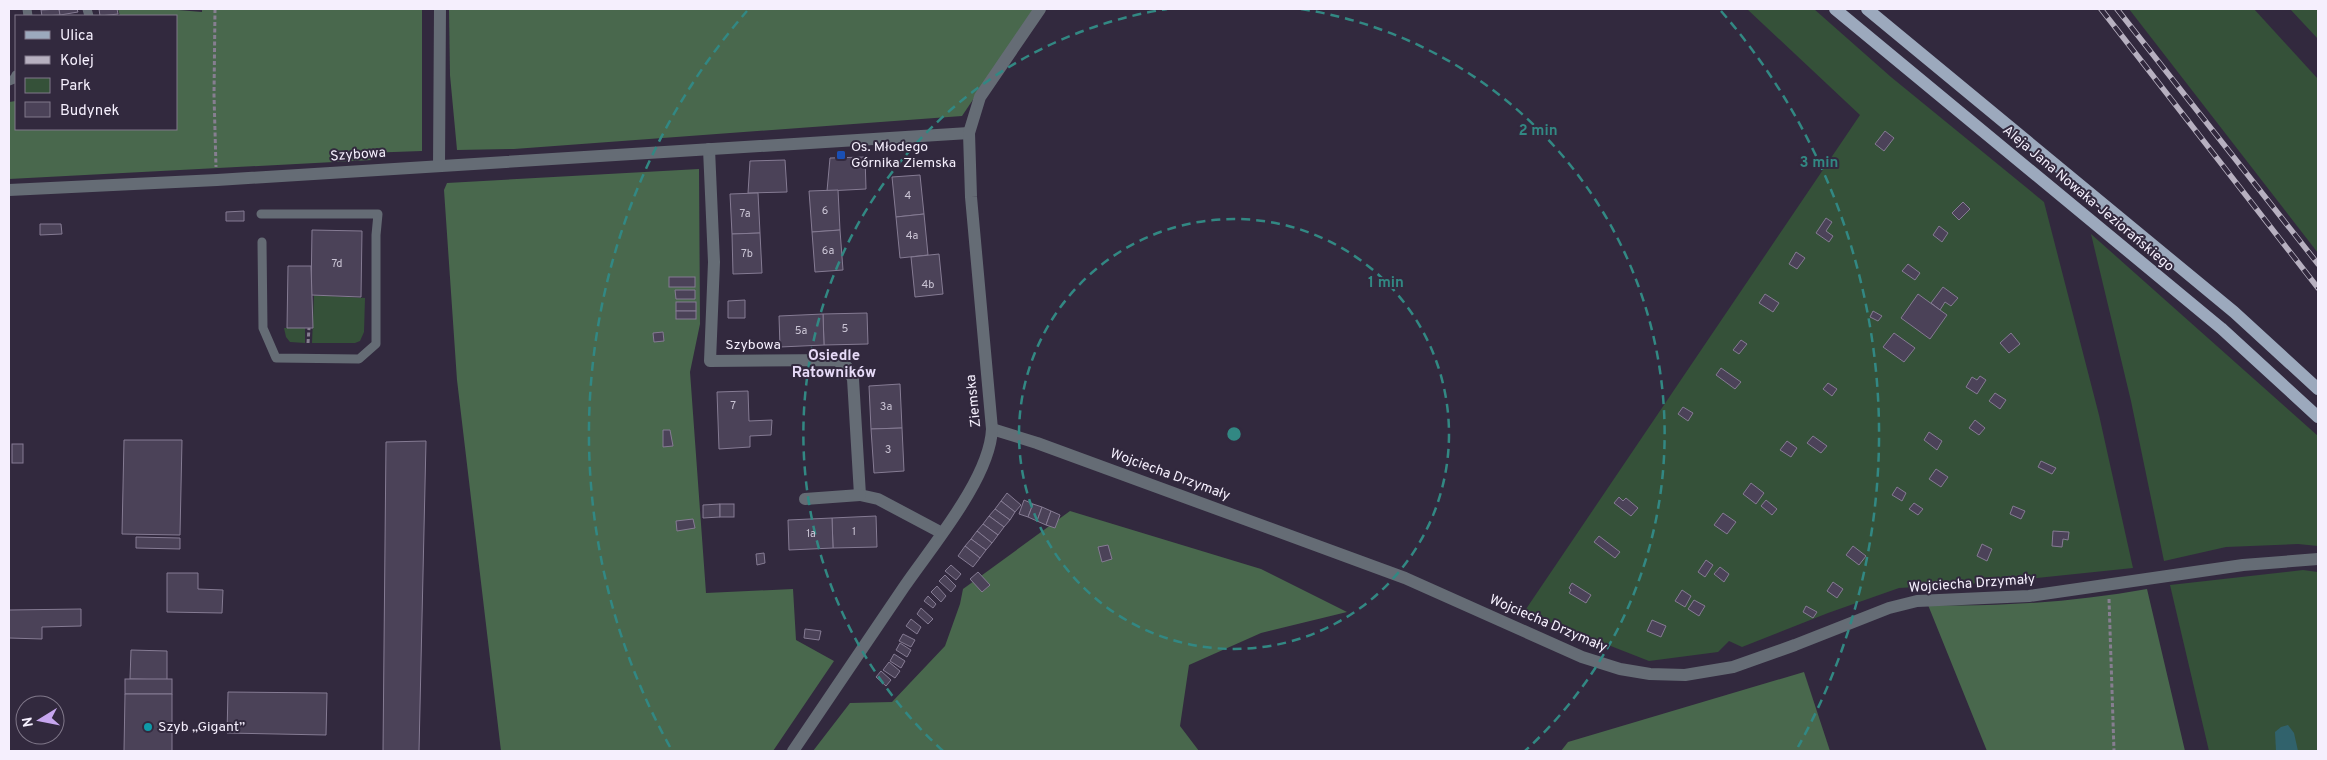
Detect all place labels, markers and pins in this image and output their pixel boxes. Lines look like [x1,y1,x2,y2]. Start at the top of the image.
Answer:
place label: Os. Młodego Górnika Ziemska [851,139,956,172]
marker: Os. Młodego Górnika Ziemska [835,149,847,161]
centre of rings [1225,425,1243,443]
place label: Szyb „Gigant” [158,719,245,736]
marker: Szyb „Gigant” [142,721,154,733]

